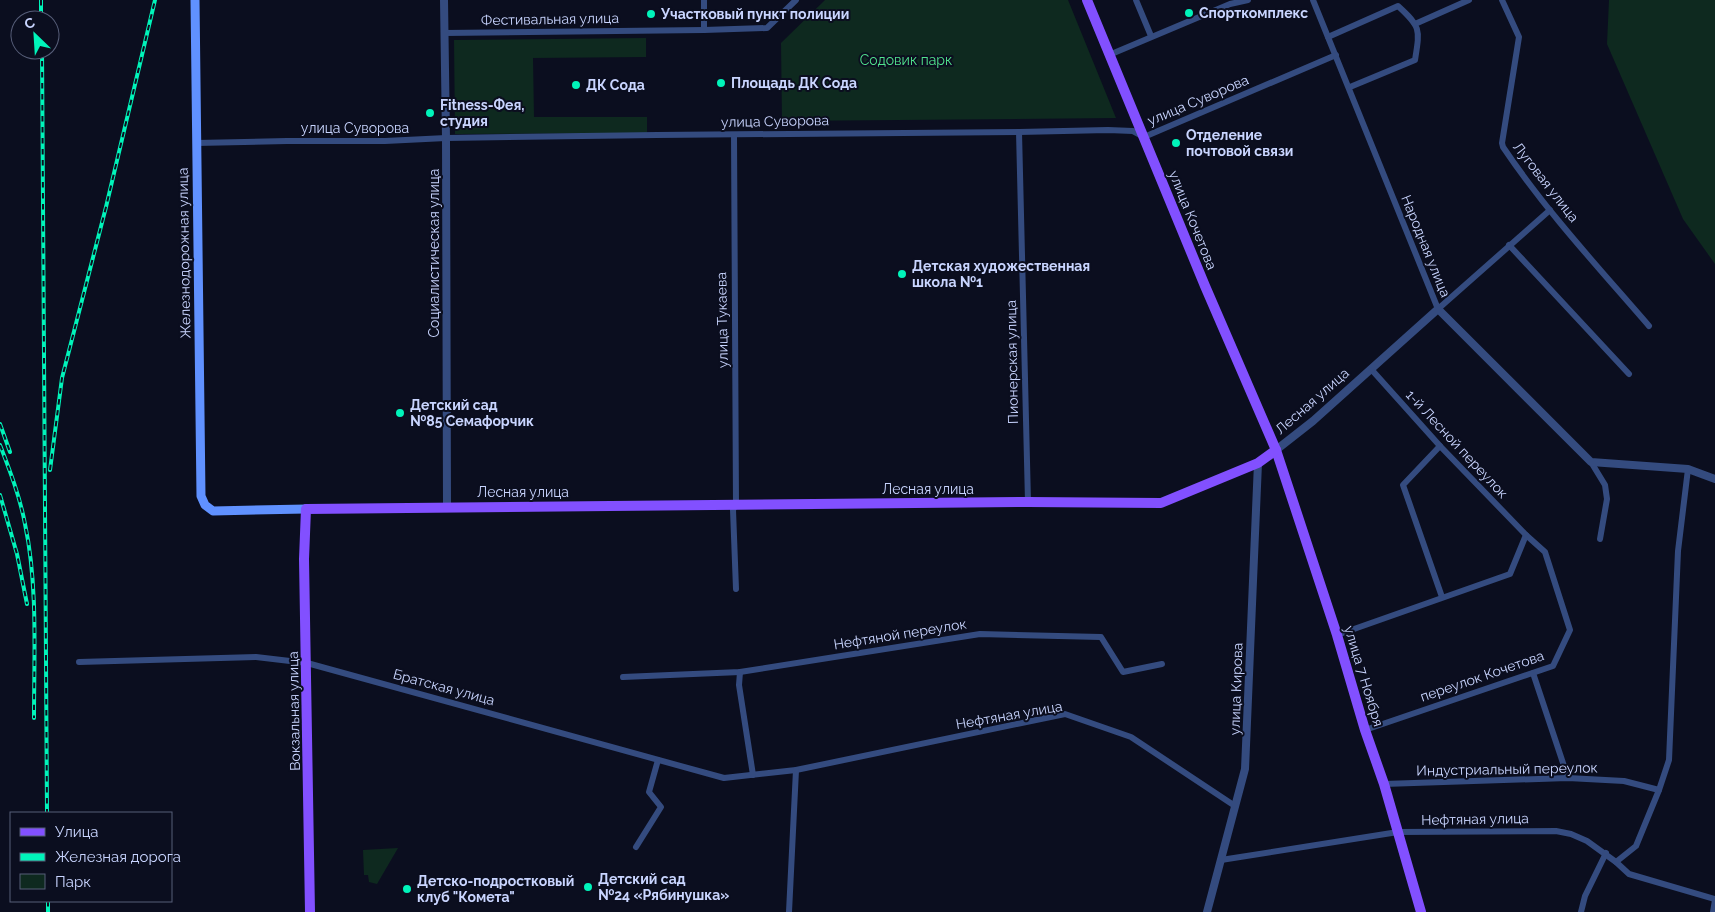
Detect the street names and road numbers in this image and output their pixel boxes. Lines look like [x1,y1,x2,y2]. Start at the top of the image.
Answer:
street label: Фестивальная улица [481,10,619,28]
street label: улица Суворова [1145,71,1251,129]
street label: улица Суворова [721,112,829,130]
street label: улица Суворова [301,120,409,136]
street label: Луговая улица [1510,139,1582,225]
street label: Железнодорожная улица [175,167,193,339]
street label: Социалистическая улица [426,168,442,338]
street label: улица Кочетова [1166,168,1220,272]
street label: Народная улица [1398,193,1454,299]
street label: улица Тукаева [713,272,731,368]
street label: Пионерская улица [1003,300,1021,424]
street label: Лесная улица [1272,365,1352,437]
street label: 1-й Лесной переулок [1403,387,1511,501]
street label: Лесная улица [882,481,974,497]
street label: Лесная улица [477,484,569,500]
street label: Нефтяной переулок [832,616,968,652]
street label: улица 7 Ноября [1341,624,1387,728]
street label: улица Кирова [1226,643,1246,735]
street label: переулок Кочетова [1418,647,1546,705]
street label: Вокзальная улица [285,651,303,771]
street label: Братская улица [391,666,497,708]
street label: Нефтяная улица [955,698,1063,732]
street label: Индустриальный переулок [1416,759,1598,779]
street label: Нефтяная улица [1421,810,1529,828]

